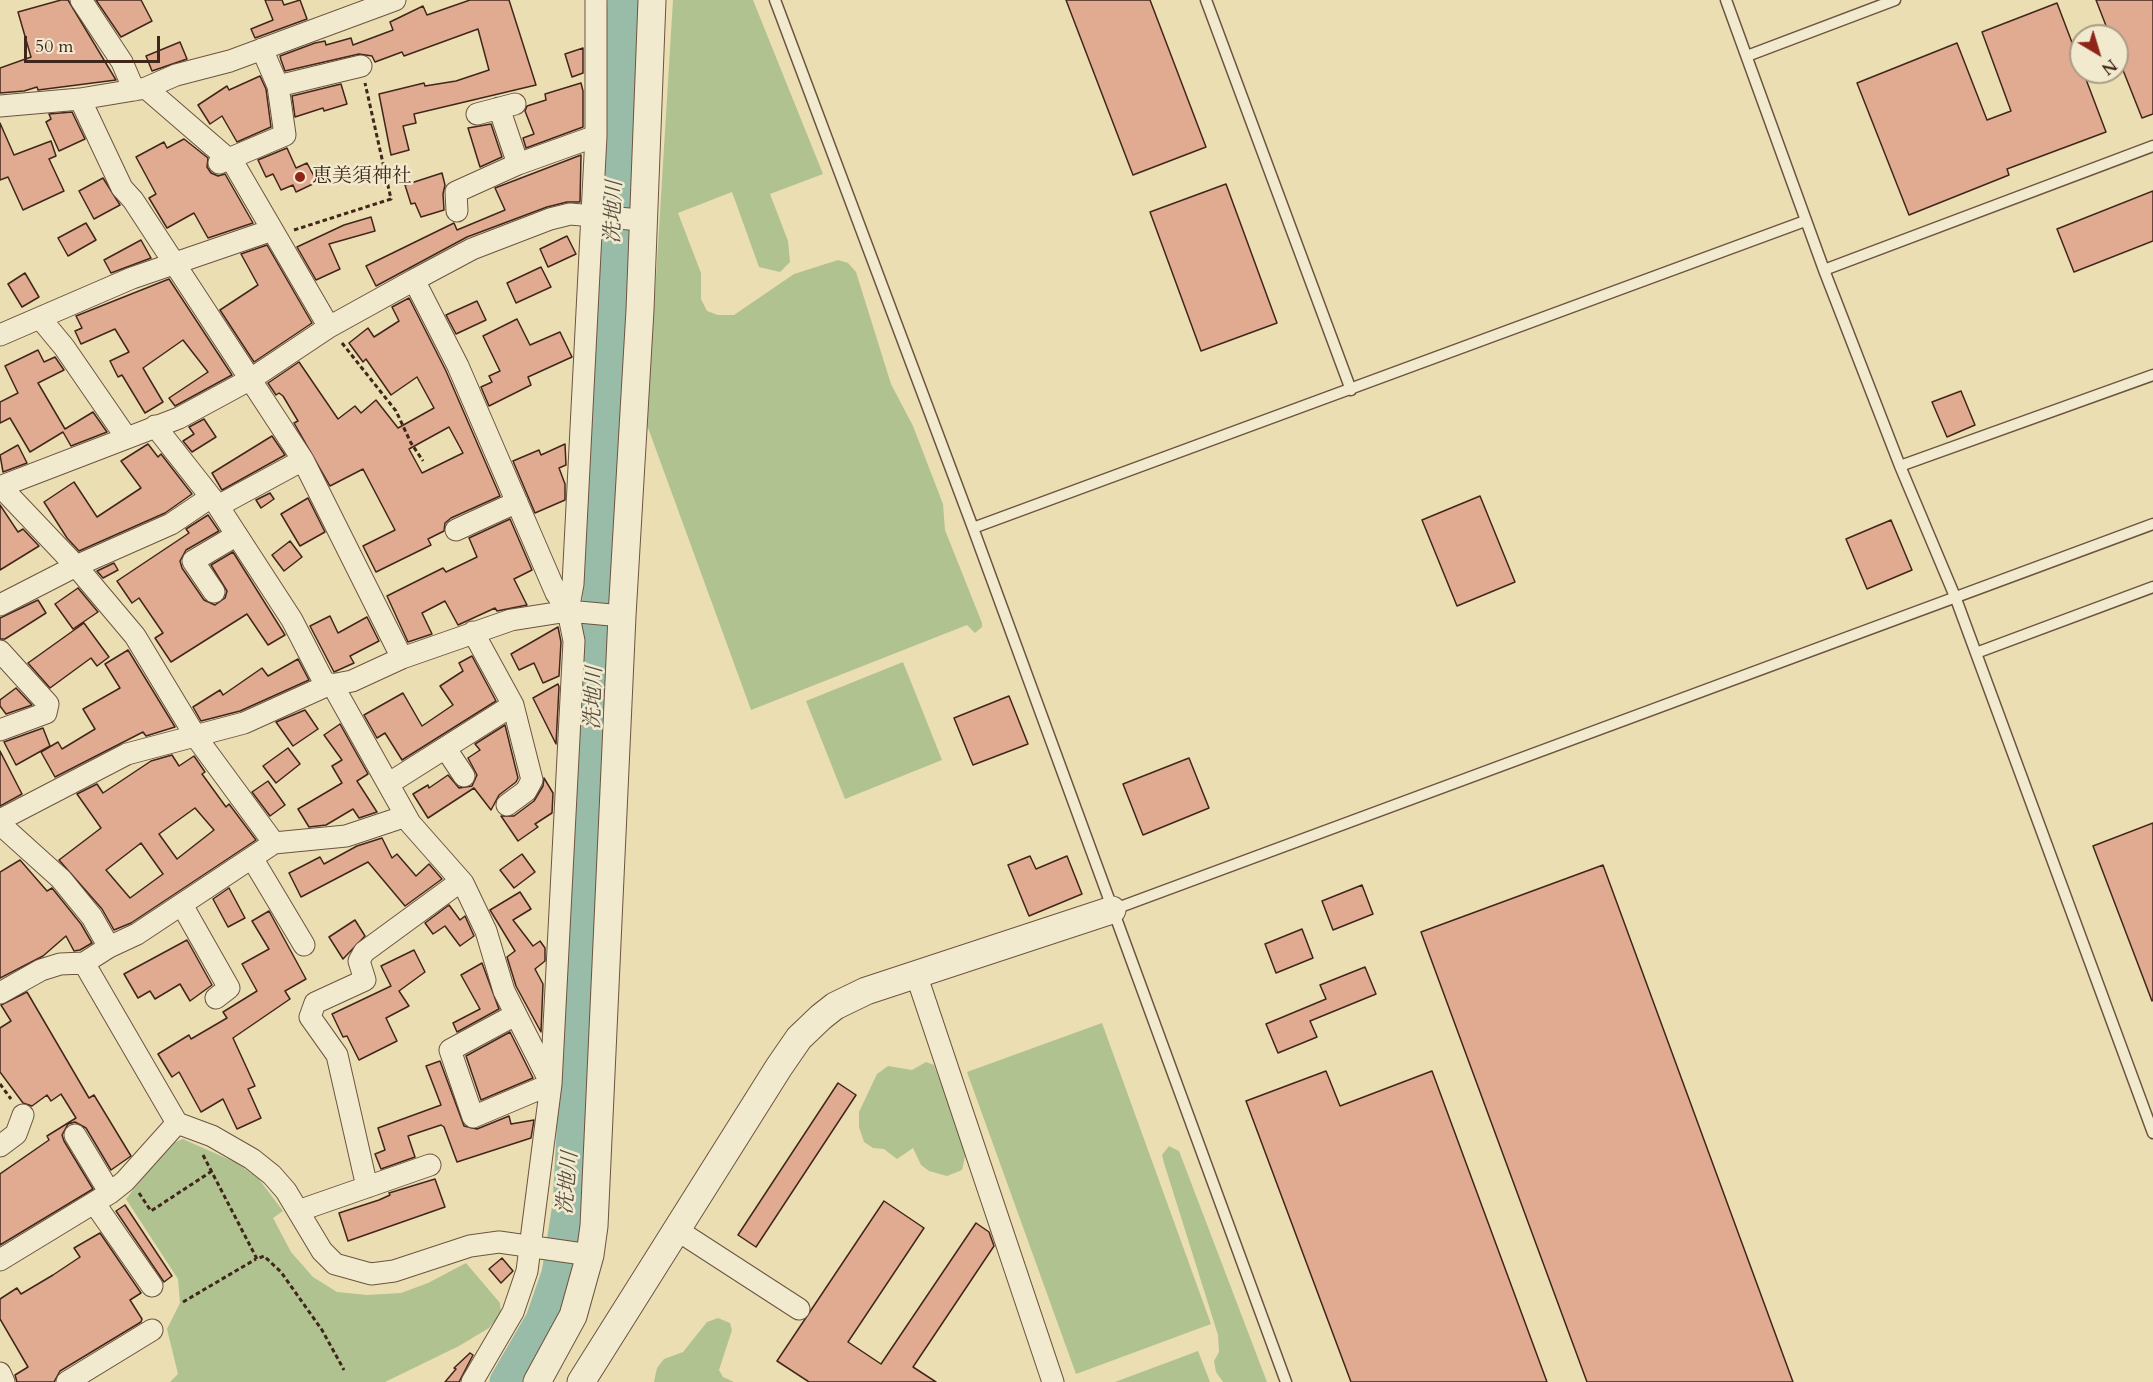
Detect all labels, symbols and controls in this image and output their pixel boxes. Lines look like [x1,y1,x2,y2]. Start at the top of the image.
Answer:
scale bar [27,24,164,62]
north arrow [2069,24,2129,84]
text: 50 m [35,34,74,59]
text: N [2097,54,2121,80]
place label: 恵美須神社 [312,165,412,189]
marker: 恵美須神社 [293,170,307,184]
water label: 洗地川 [601,180,629,244]
water label: 洗地川 [581,666,609,730]
water label: 洗地川 [554,1151,584,1215]

